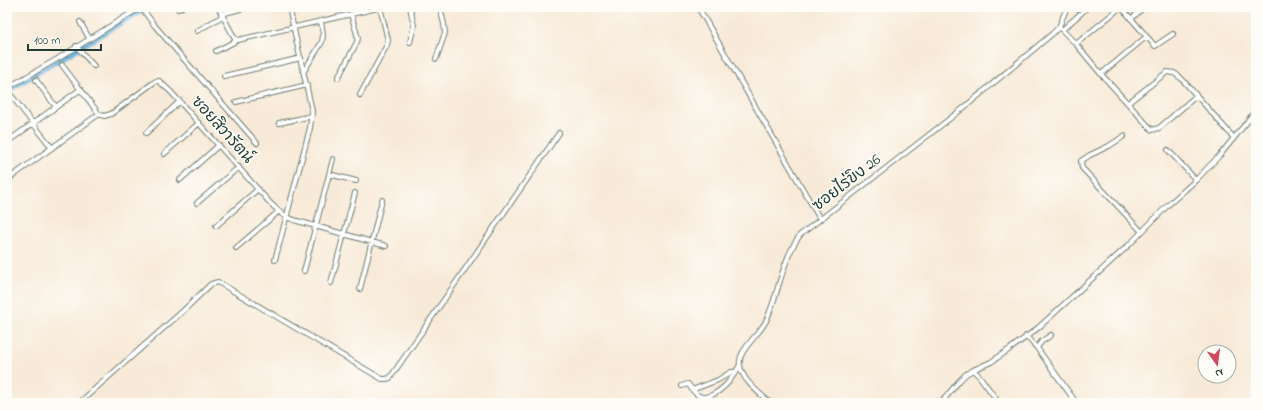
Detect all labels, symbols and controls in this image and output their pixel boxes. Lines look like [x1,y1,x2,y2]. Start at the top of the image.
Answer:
scale bar [28,26,101,52]
text: 100 m [34,32,61,50]
street label: ซอยสิวารัตน์ [185,90,260,170]
street label: ซอยไร่ขิง 26 [807,148,887,218]
north arrow [1197,344,1237,384]
text: N [1214,364,1225,381]

